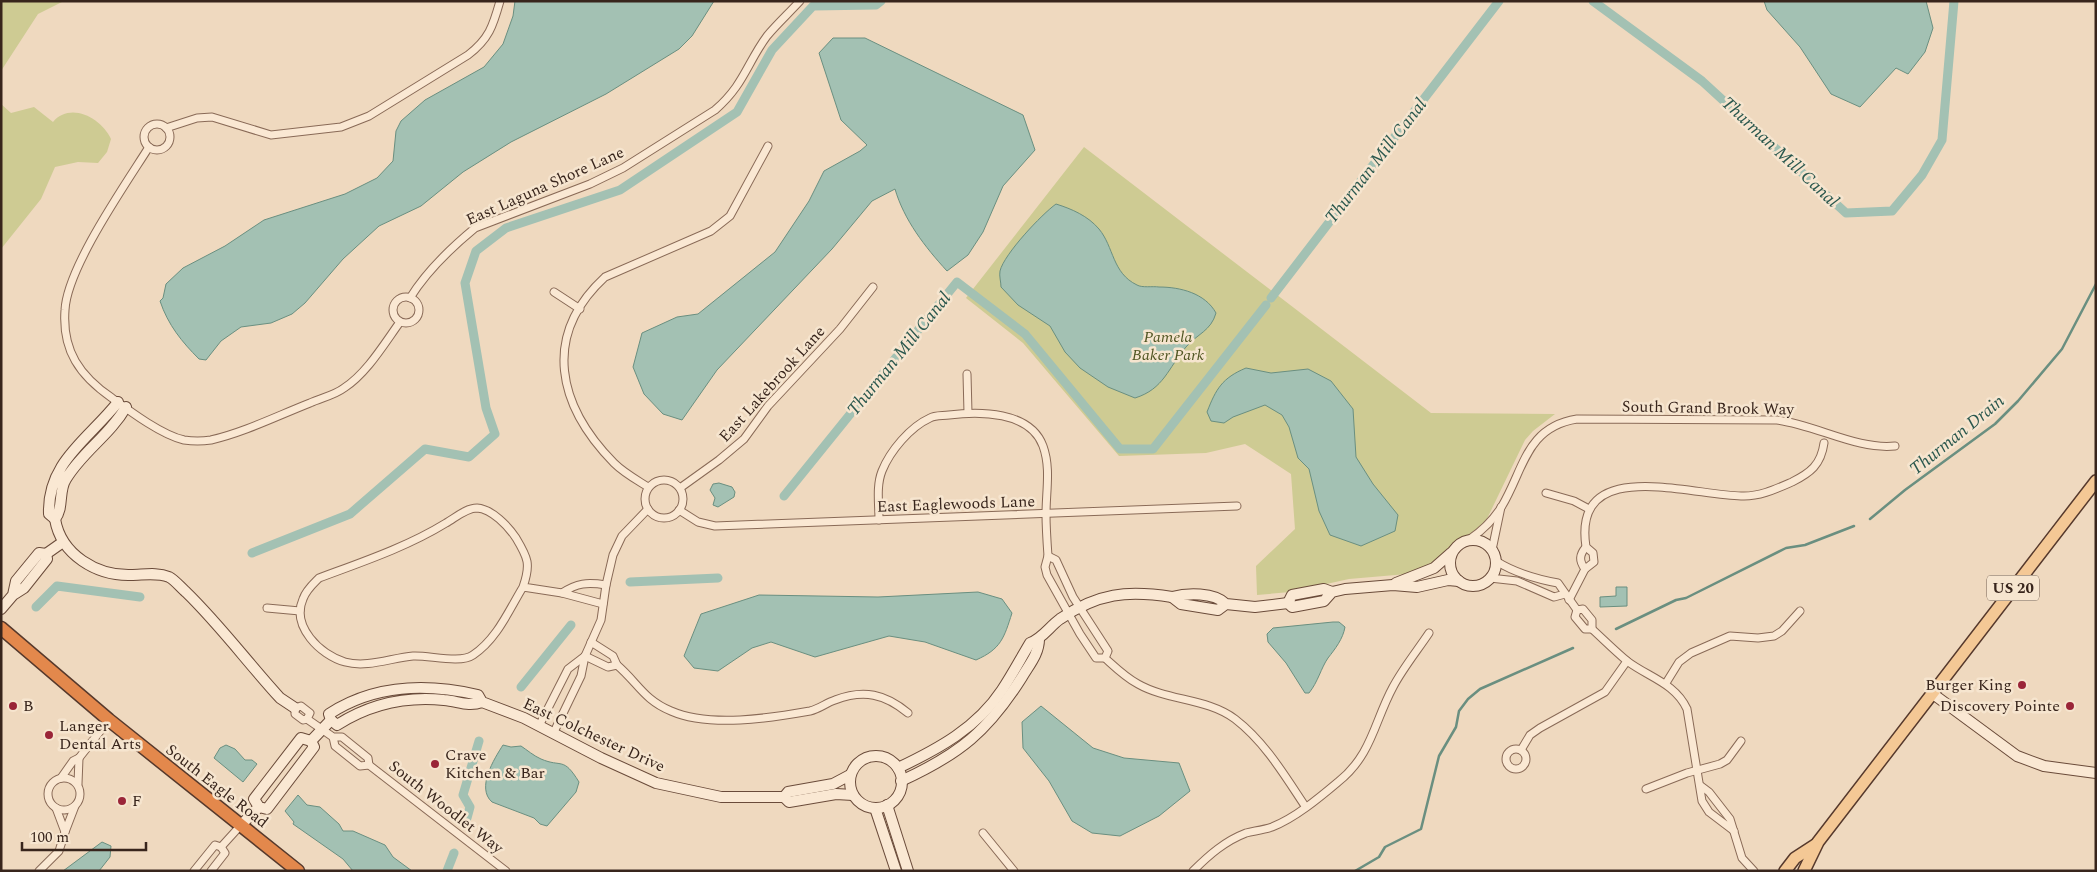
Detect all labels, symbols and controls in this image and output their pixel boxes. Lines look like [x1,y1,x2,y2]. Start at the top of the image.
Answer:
water label: Thurman Mill Canal [1715,90,1845,214]
water label: Thurman Mill Canal [1318,92,1434,229]
street label: East Laguna Shore Lane [462,140,628,232]
water label: Thurman Mill Canal [840,286,958,422]
street label: East Lakebrook Lane [713,320,831,448]
park label: Pamela Baker Park [1132,325,1205,367]
water label: Thurman Drain [1903,388,2011,482]
street label: South Grand Brook Way [1622,394,1796,422]
street label: East Eaglewoods Lane [877,489,1035,519]
road number: US 20 [1987,576,2039,600]
place label: Burger King [1925,673,2012,697]
marker: Burger King [2016,679,2028,691]
street label: East Colchester Drive [519,692,669,778]
place label: B [23,694,34,718]
place label: Discovery Pointe [1940,694,2060,718]
marker: B [7,700,19,712]
marker: Discovery Pointe [2064,700,2076,712]
place label: Langer Dental Arts [59,714,142,756]
marker: Langer Dental Arts [43,729,55,741]
street label: South Eagle Road [160,738,274,834]
place label: Crave Kitchen & Bar [445,743,545,785]
street label: South Woodlet Way [383,754,510,860]
marker: Crave Kitchen & Bar [429,758,441,770]
place label: F [132,789,142,813]
marker: F [116,795,128,807]
scale bar [22,820,146,852]
text: 100 m [30,826,69,849]

